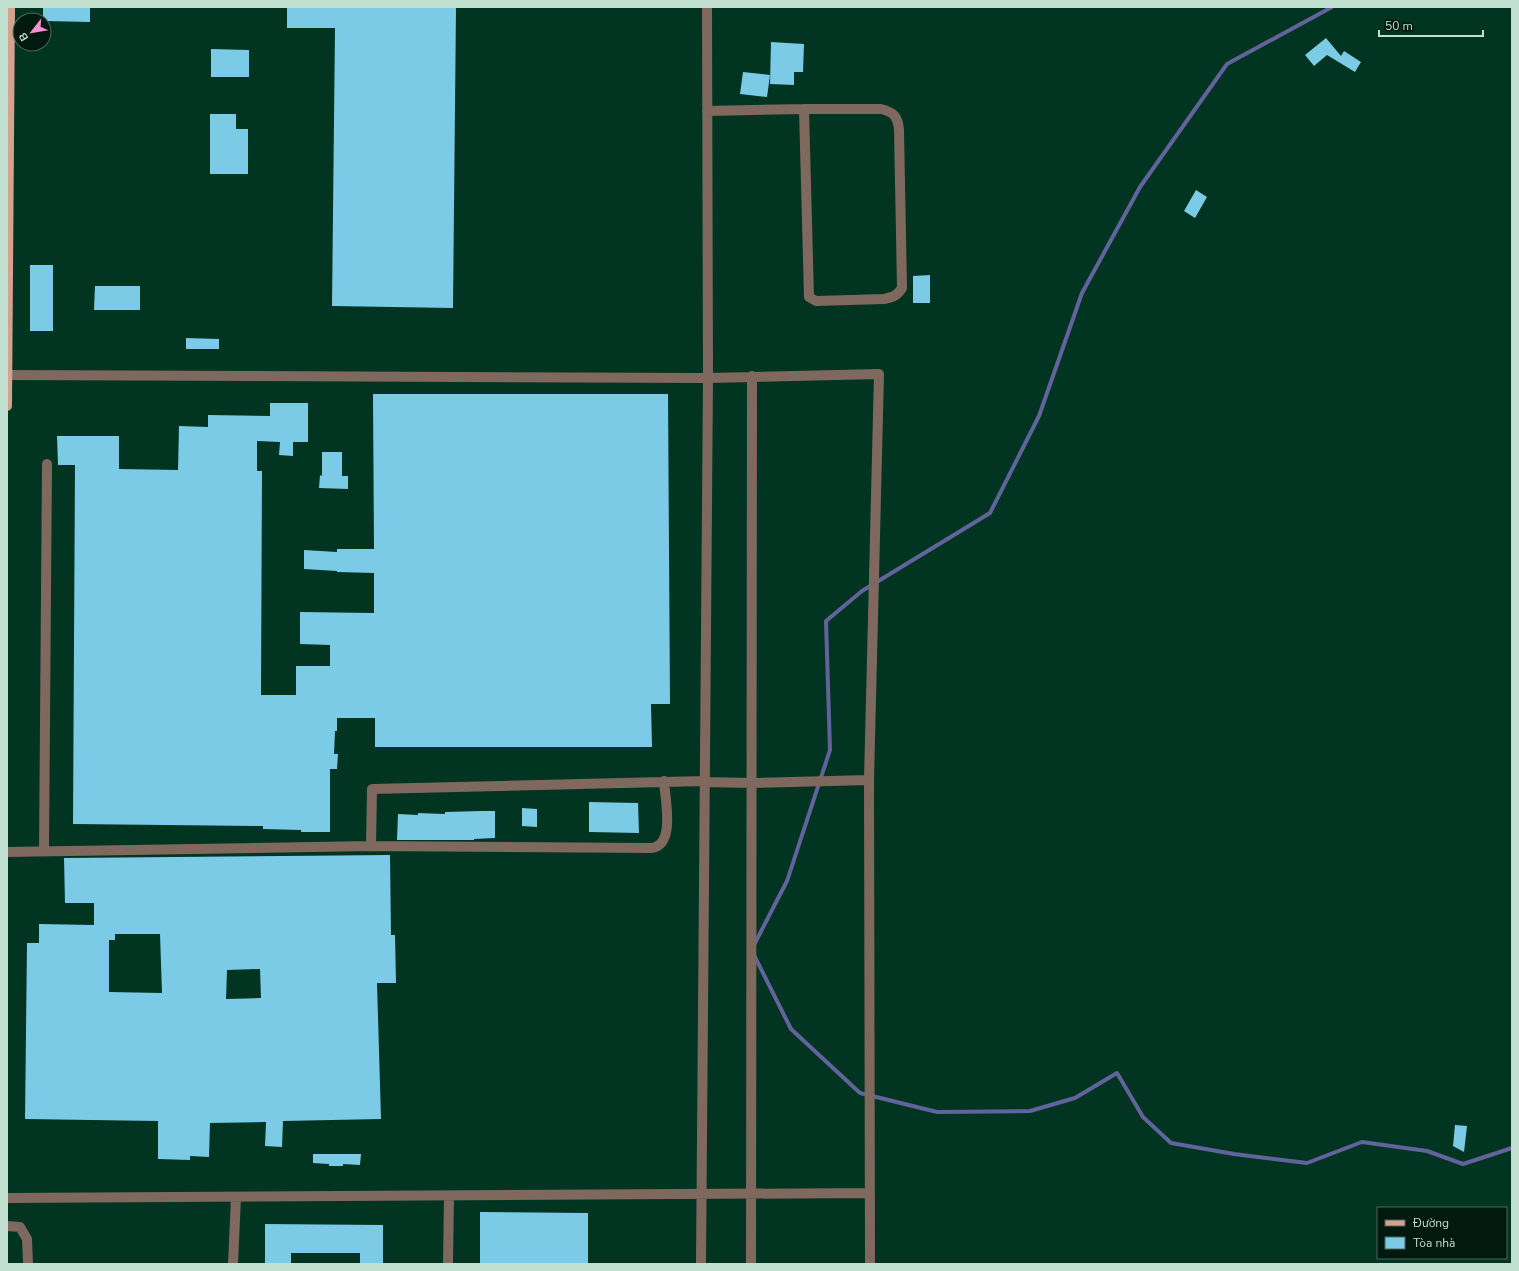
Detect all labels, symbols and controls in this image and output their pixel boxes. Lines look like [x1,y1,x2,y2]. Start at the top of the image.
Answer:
north arrow [12,12,52,52]
scale bar [1379,12,1483,38]
text: 50 m [1385,18,1413,34]
text: B [15,30,32,44]
legend [1377,1207,1507,1259]
text: Đường [1412,1215,1449,1231]
text: Tòa nhà [1413,1235,1455,1251]

